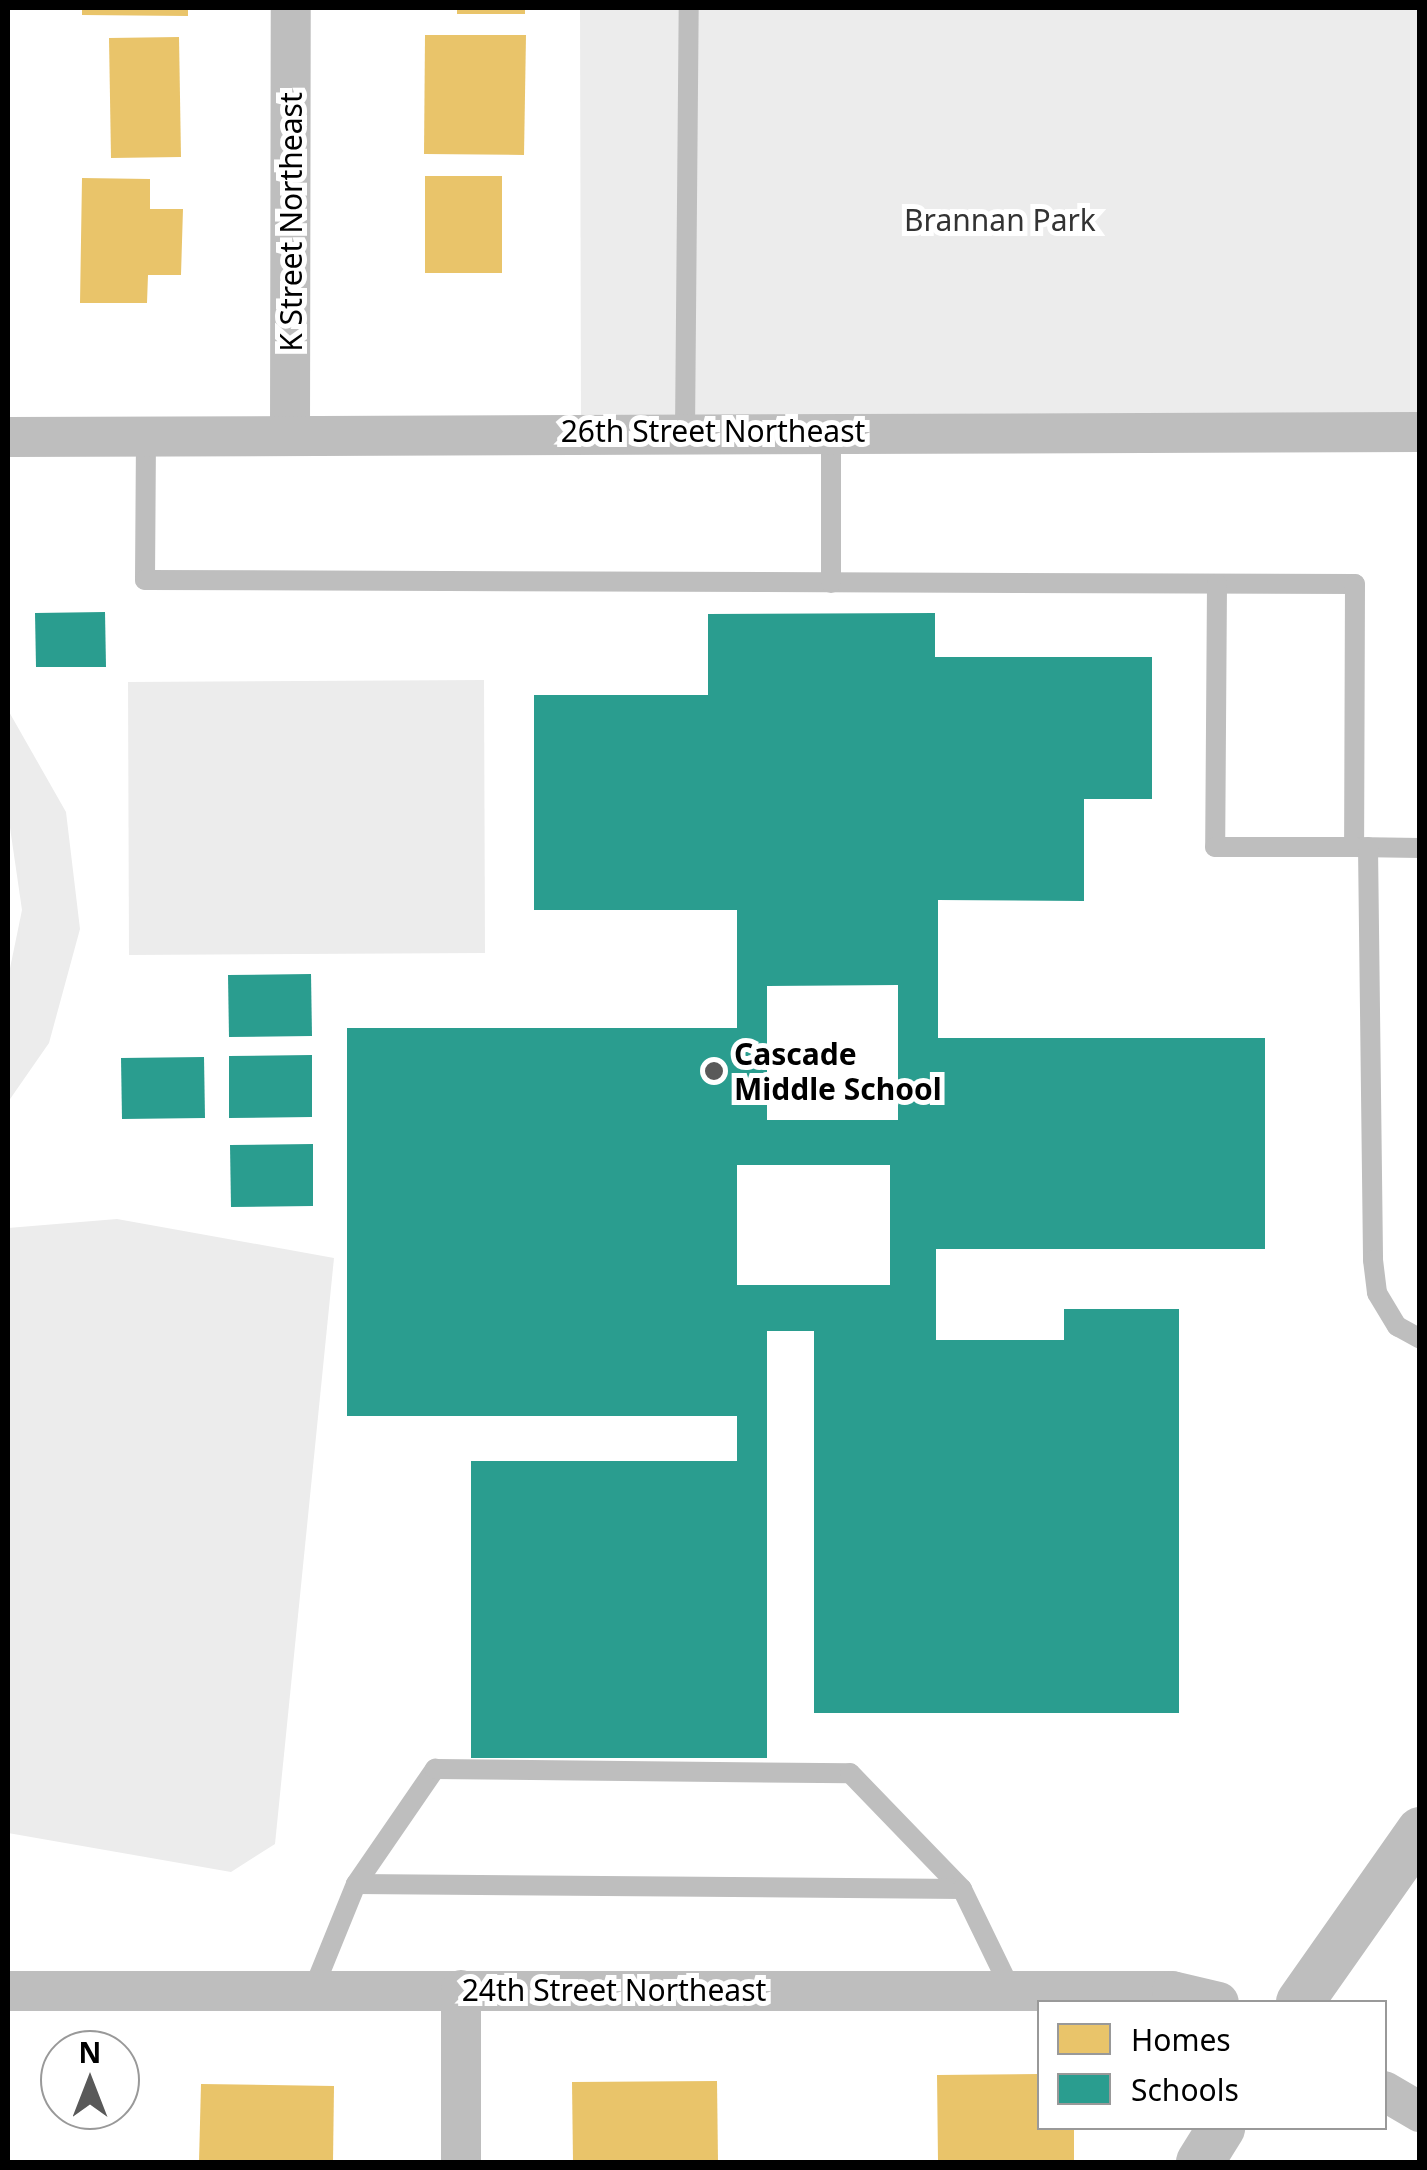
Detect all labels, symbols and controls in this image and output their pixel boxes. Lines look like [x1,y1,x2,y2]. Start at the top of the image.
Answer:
street label: K Street Northeast [273,92,309,352]
park label: Brannan Park [904,202,1096,238]
street label: 26th Street Northeast [561,413,865,449]
place label: Cascade Middle School [734,1036,942,1106]
marker: Cascade Middle School [703,1060,725,1082]
street label: 24th Street Northeast [462,1972,766,2008]
legend [1037,2000,1387,2130]
text: Homes [1131,2019,1231,2060]
north arrow [40,2030,140,2130]
text: N [79,2033,101,2071]
text: Schools [1131,2069,1239,2110]

